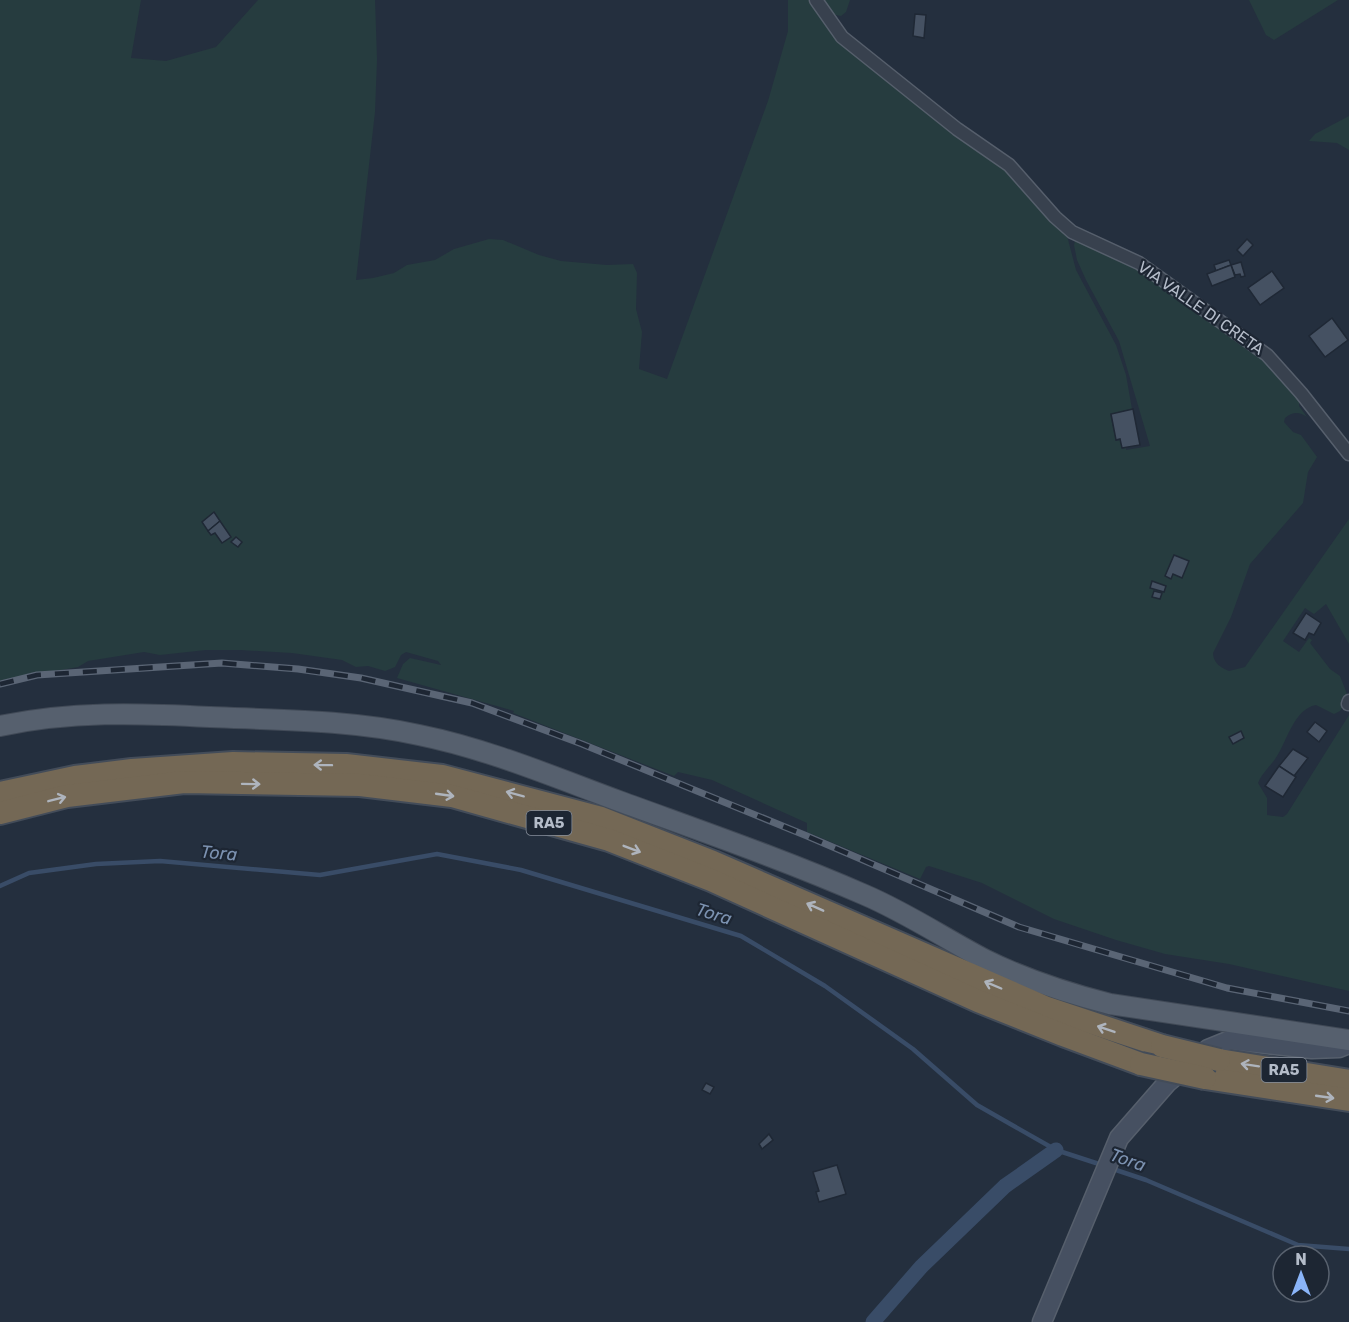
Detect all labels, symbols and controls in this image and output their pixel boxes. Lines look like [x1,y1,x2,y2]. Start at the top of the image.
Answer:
street label: VIA VALLE DI CRETA [1134,257,1268,359]
one-way arrow [313,759,333,771]
one-way arrow [240,778,260,790]
one-way arrow [506,788,525,800]
one-way arrow [435,790,454,801]
one-way arrow [47,792,66,804]
road number: RA5 [526,811,572,835]
water label: Tora [200,840,239,866]
one-way arrow [622,845,641,856]
water label: Tora [693,898,735,930]
one-way arrow [806,900,824,911]
one-way arrow [985,979,1003,990]
one-way arrow [1097,1022,1116,1033]
road number: RA5 [1262,1058,1306,1082]
one-way arrow [1240,1059,1260,1070]
one-way arrow [1314,1091,1334,1102]
water label: Tora [1107,1144,1149,1176]
north arrow [1271,1244,1331,1304]
text: N [1295,1250,1307,1269]

